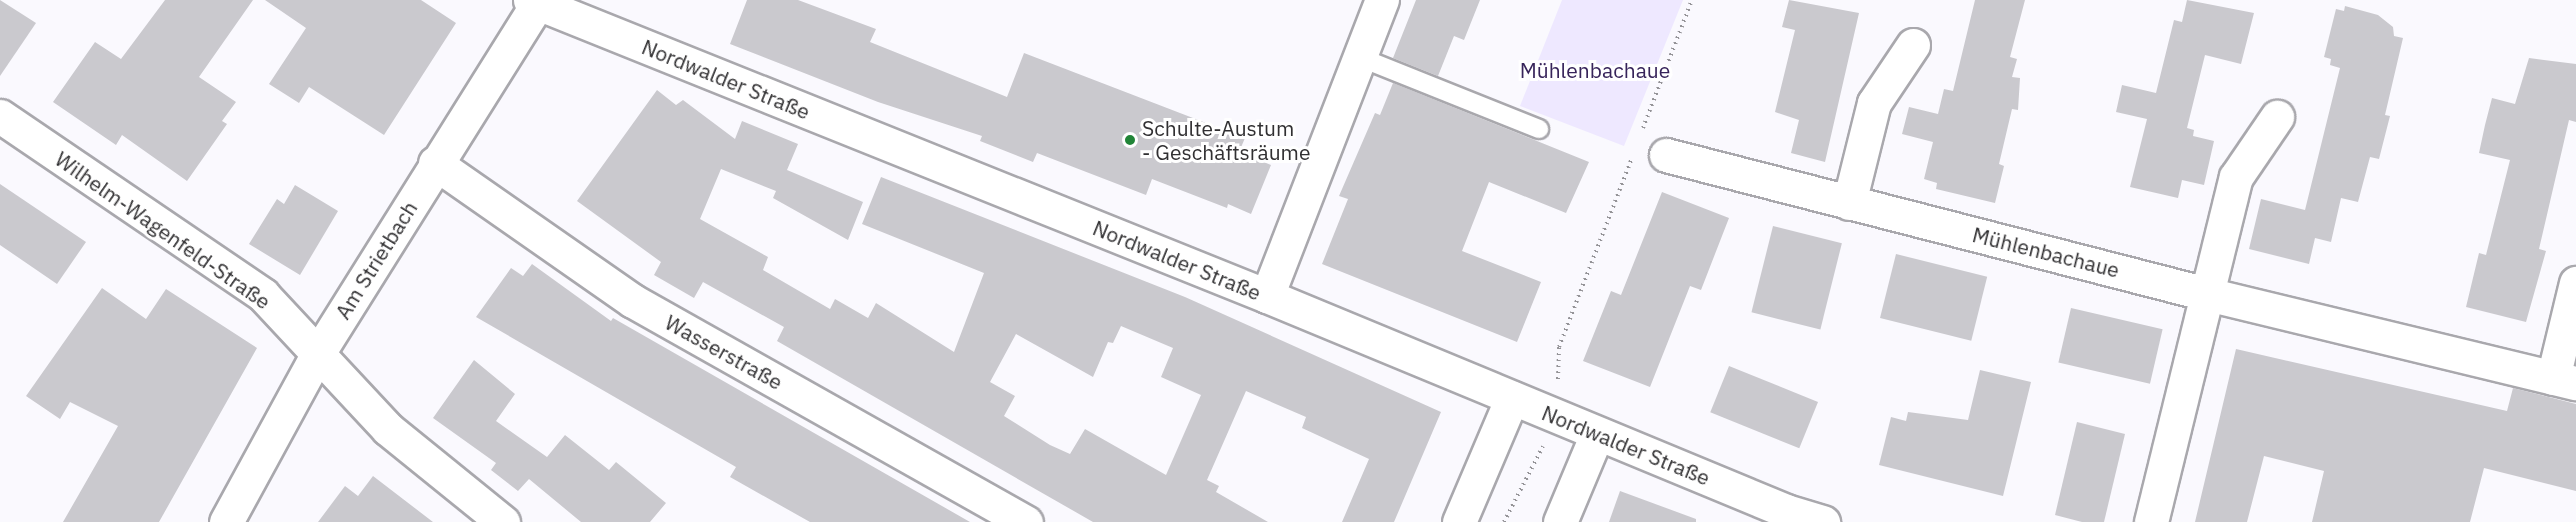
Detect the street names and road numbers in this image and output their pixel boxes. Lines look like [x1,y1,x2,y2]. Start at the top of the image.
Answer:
street label: Nordwalder Straße [638,34,814,124]
street label: Wilhelm-Wagenfeld-Straße [51,146,275,314]
street label: Am Strietbach [330,196,422,324]
street label: Nordwalder Straße [1089,215,1265,305]
street label: Mühlenbachaue [1970,222,2122,282]
street label: Wasserstraße [661,309,787,395]
street label: Nordwalder Straße [1538,400,1714,490]

